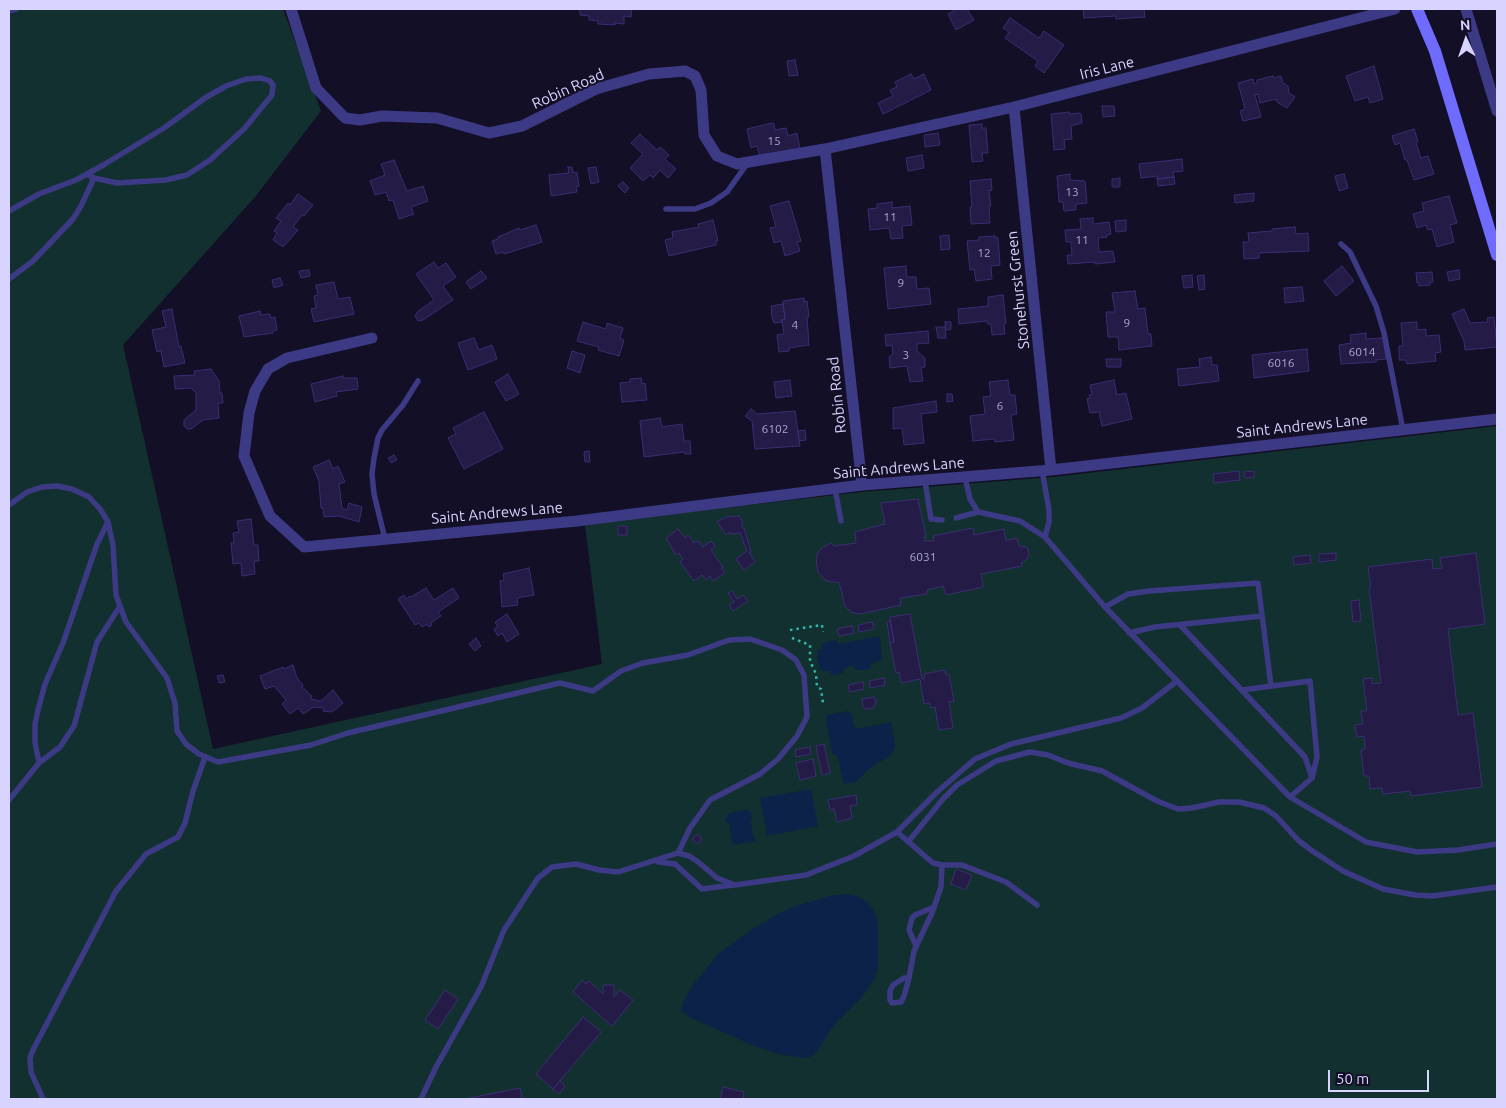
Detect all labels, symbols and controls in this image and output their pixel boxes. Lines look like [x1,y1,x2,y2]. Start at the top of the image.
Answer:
north arrow [1441,15,1491,65]
text: N [1460,17,1471,33]
street label: Iris Lane [1078,53,1136,83]
street label: Robin Road [529,65,607,113]
house number: 15 [767,134,781,148]
house number: 13 [1065,185,1079,199]
house number: 11 [883,210,897,224]
street label: Stonehurst Green [1003,230,1033,350]
house number: 11 [1075,233,1089,247]
house number: 12 [977,246,991,260]
house number: 9 [898,276,904,290]
house number: 9 [1124,316,1130,330]
house number: 4 [792,318,798,332]
house number: 6014 [1348,345,1376,359]
house number: 3 [903,348,909,362]
street label: Robin Road [824,356,850,434]
house number: 6016 [1267,356,1295,370]
house number: 6 [997,399,1003,413]
street label: Saint Andrews Lane [1235,410,1369,442]
house number: 6102 [761,422,789,436]
street label: Saint Andrews Lane [832,453,966,483]
street label: Saint Andrews Lane [430,498,564,528]
house number: 6031 [909,550,937,564]
scale bar [1331,1060,1432,1092]
text: 50 m [1336,1070,1369,1087]

